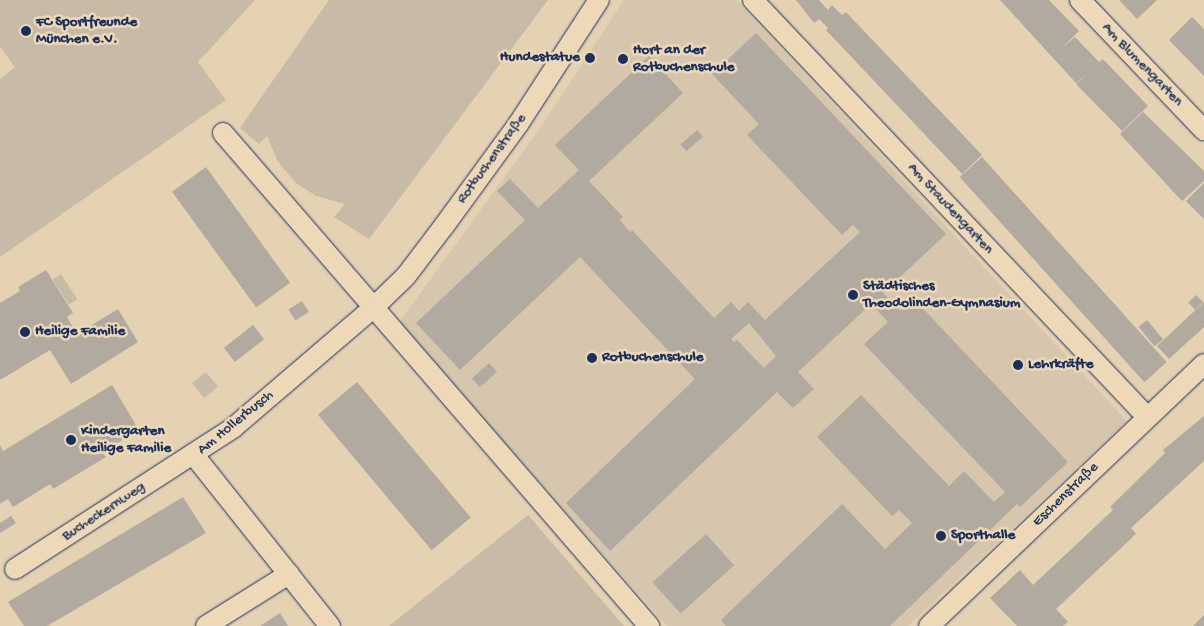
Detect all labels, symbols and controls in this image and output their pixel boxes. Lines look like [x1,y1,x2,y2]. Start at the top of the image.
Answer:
place label: FC Sportfreunde München e.V. [36,13,137,48]
street label: Am Blumengarten [1097,19,1187,111]
marker: FC Sportfreunde München e.V. [20,25,32,37]
place label: Hort an der Rotbuchenschule [633,41,735,76]
place label: Hundestatue [500,49,580,67]
marker: Hundestatue [584,52,596,64]
marker: Hort an der Rotbuchenschule [617,53,629,65]
street label: Rotbuchenstraße [453,110,531,208]
street label: Am Staudengarten [903,160,997,258]
place label: Städtisches Theodolinden-Gymnasium [863,277,1020,312]
marker: Städtisches Theodolinden-Gymnasium [847,289,859,301]
place label: Heilige Familie [35,323,125,341]
marker: Heilige Familie [19,326,31,338]
place label: Rotbuchenschule [602,349,704,367]
marker: Rotbuchenschule [586,352,598,364]
place label: Lehrkräfte [1028,356,1093,374]
marker: Lehrkräfte [1012,359,1024,371]
street label: Am Hollerbusch [194,387,278,459]
place label: Kindergarten Heilige Familie [81,422,171,457]
marker: Kindergarten Heilige Familie [65,434,77,446]
street label: Eschenstraße [1029,459,1103,531]
street label: Bucheckernweg [59,478,149,546]
place label: Sporthalle [951,527,1015,545]
marker: Sporthalle [935,530,947,542]

